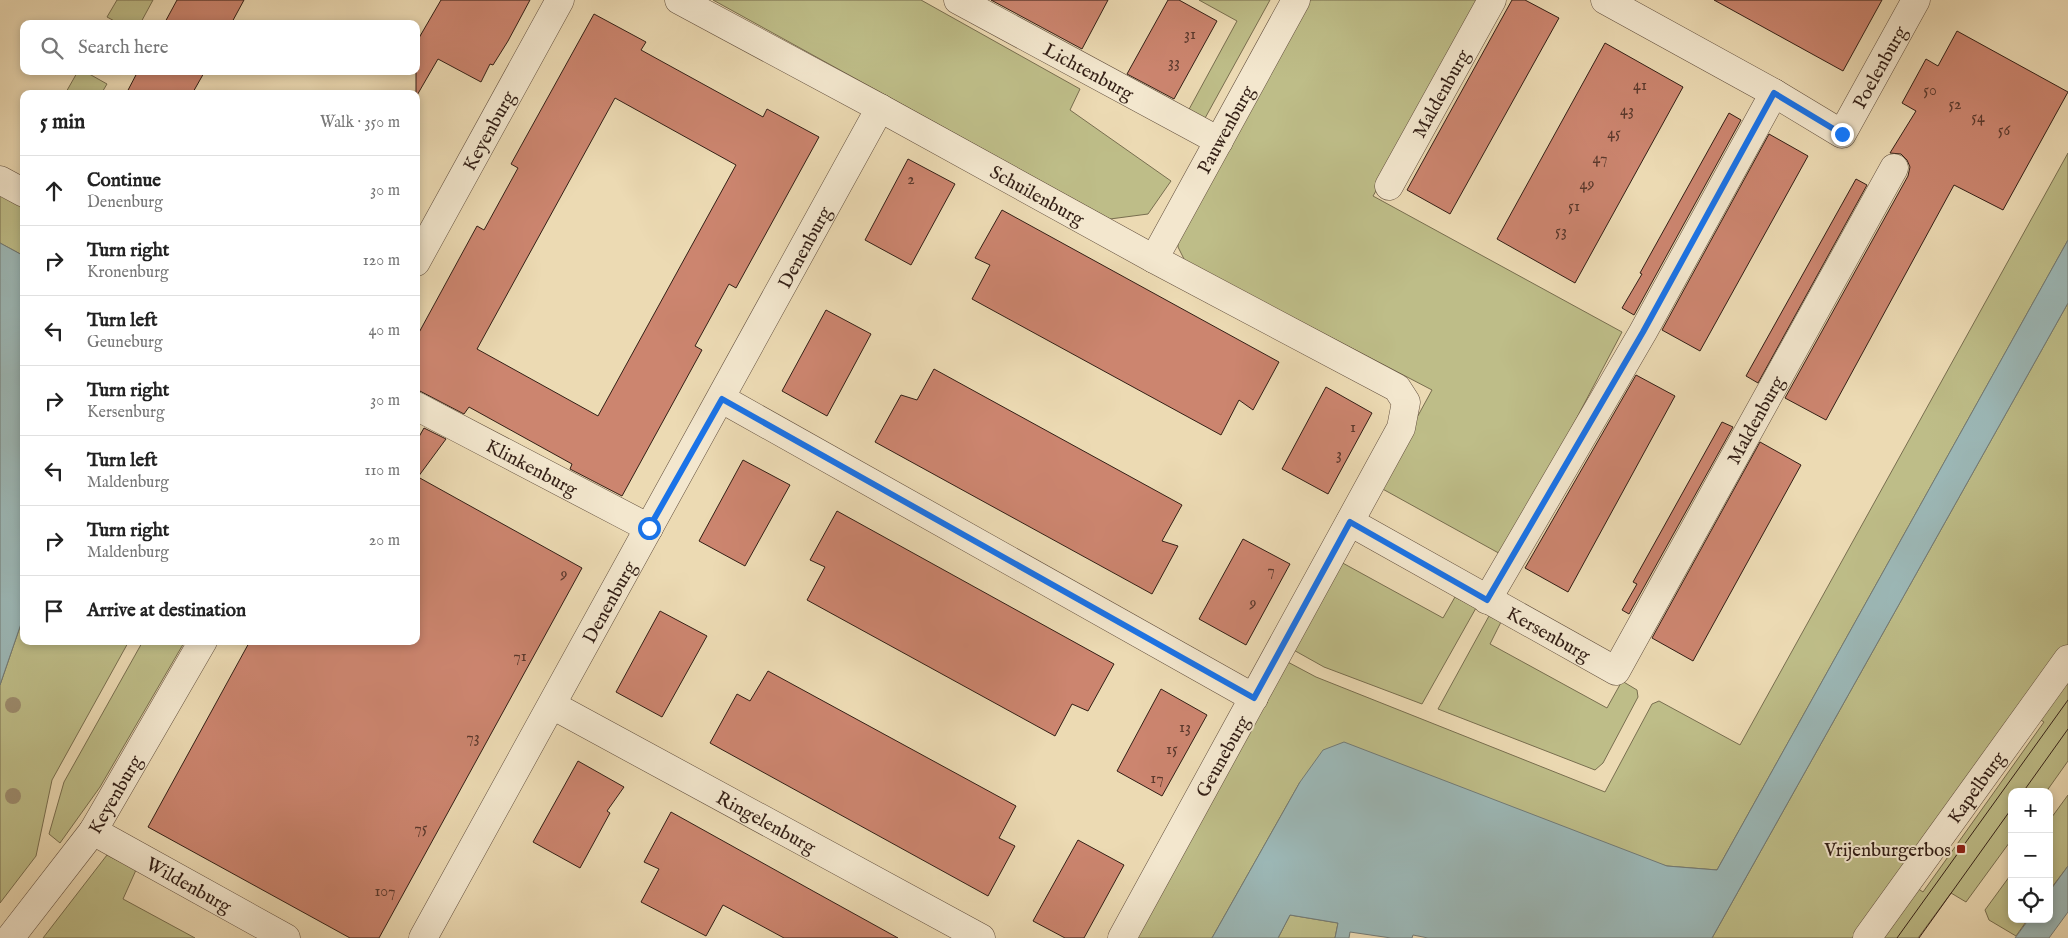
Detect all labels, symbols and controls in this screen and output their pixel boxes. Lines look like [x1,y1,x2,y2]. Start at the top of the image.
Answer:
search box [20,20,420,75]
street label: Poelenburg [1848,22,1914,113]
house number: 31 [1184,25,1196,45]
icon: search [38,34,66,62]
text: Search here [78,36,169,60]
street label: Lichtenburg [1039,38,1138,107]
street label: Maldenburg [1408,45,1477,143]
house number: 33 [1168,53,1180,73]
house number: 41 [1633,76,1647,96]
street label: Pauwenburg [1193,81,1261,179]
house number: 50 [1923,81,1937,101]
street label: Keyenburg [458,87,522,176]
house number: 52 [1948,95,1962,115]
house number: 43 [1620,101,1634,121]
house number: 54 [1971,108,1985,128]
text: 5 min [40,109,85,136]
text: Walk · 350 m [320,113,400,133]
house number: 56 [1998,121,2011,141]
route end [1831,123,1854,146]
house number: 45 [1607,124,1621,144]
house number: 47 [1593,149,1607,169]
street label: Schuilenburg [985,161,1088,232]
text: Continue [87,169,161,193]
house number: 2 [907,170,915,190]
house number: 49 [1580,175,1594,195]
icon: ahead [40,177,68,205]
text: 30 m [370,181,400,201]
text: Denenburg [87,193,163,213]
house number: 51 [1568,197,1580,217]
street label: Denenburg [774,202,838,293]
house number: 53 [1555,222,1567,242]
text: Turn right [87,239,169,263]
icon: right [40,247,68,275]
text: 120 m [363,251,400,271]
text: Kronenburg [87,263,169,283]
text: Turn left [87,309,158,333]
icon: left [40,317,68,345]
text: 40 m [368,321,400,341]
text: Geuneburg [87,333,163,353]
street label: Maldenburg [1723,372,1791,469]
text: Turn right [87,379,169,403]
icon: right [40,387,68,415]
text: 30 m [370,391,400,411]
text: Kersenburg [87,403,165,423]
house number: 1 [1350,418,1356,438]
street label: Klinkenburg [481,435,582,503]
house number: 3 [1336,445,1342,465]
text: Turn left [87,449,158,473]
icon: left [40,457,68,485]
text: 110 m [364,461,400,481]
text: Maldenburg [87,473,169,493]
route start [638,517,661,540]
text: Turn right [87,519,169,543]
icon: right [40,527,68,555]
text: 20 m [369,531,400,551]
text: Maldenburg [87,543,169,563]
street label: Denenburg [578,557,643,648]
house number: 7 [1267,561,1275,581]
house number: 9 [560,565,568,585]
house number: 9 [1249,594,1257,614]
icon: arrive [40,597,68,625]
text: Arrive at destination [87,599,246,623]
street label: Kersenburg [1502,602,1595,669]
house number: 71 [513,647,527,667]
street label: Geuneburg [1192,711,1256,802]
house number: 13 [1179,718,1191,738]
house number: 73 [466,728,480,748]
house number: 15 [1166,740,1178,760]
street label: Kapelburg [1943,747,2012,829]
street label: Keyenburg [84,751,149,839]
house number: 17 [1150,769,1164,789]
street label: Ringelenburg [711,786,820,860]
map controls [2008,788,2053,923]
button: + [2008,788,2053,833]
house number: 75 [414,819,428,839]
button: − [2008,833,2053,878]
place label: Vrijenburgerbos [1823,839,1951,863]
marker: Vrijenburgerbos [1955,843,1967,855]
street label: Wildenburg [141,853,236,920]
button: locate [2008,878,2053,923]
house number: 107 [374,882,396,902]

